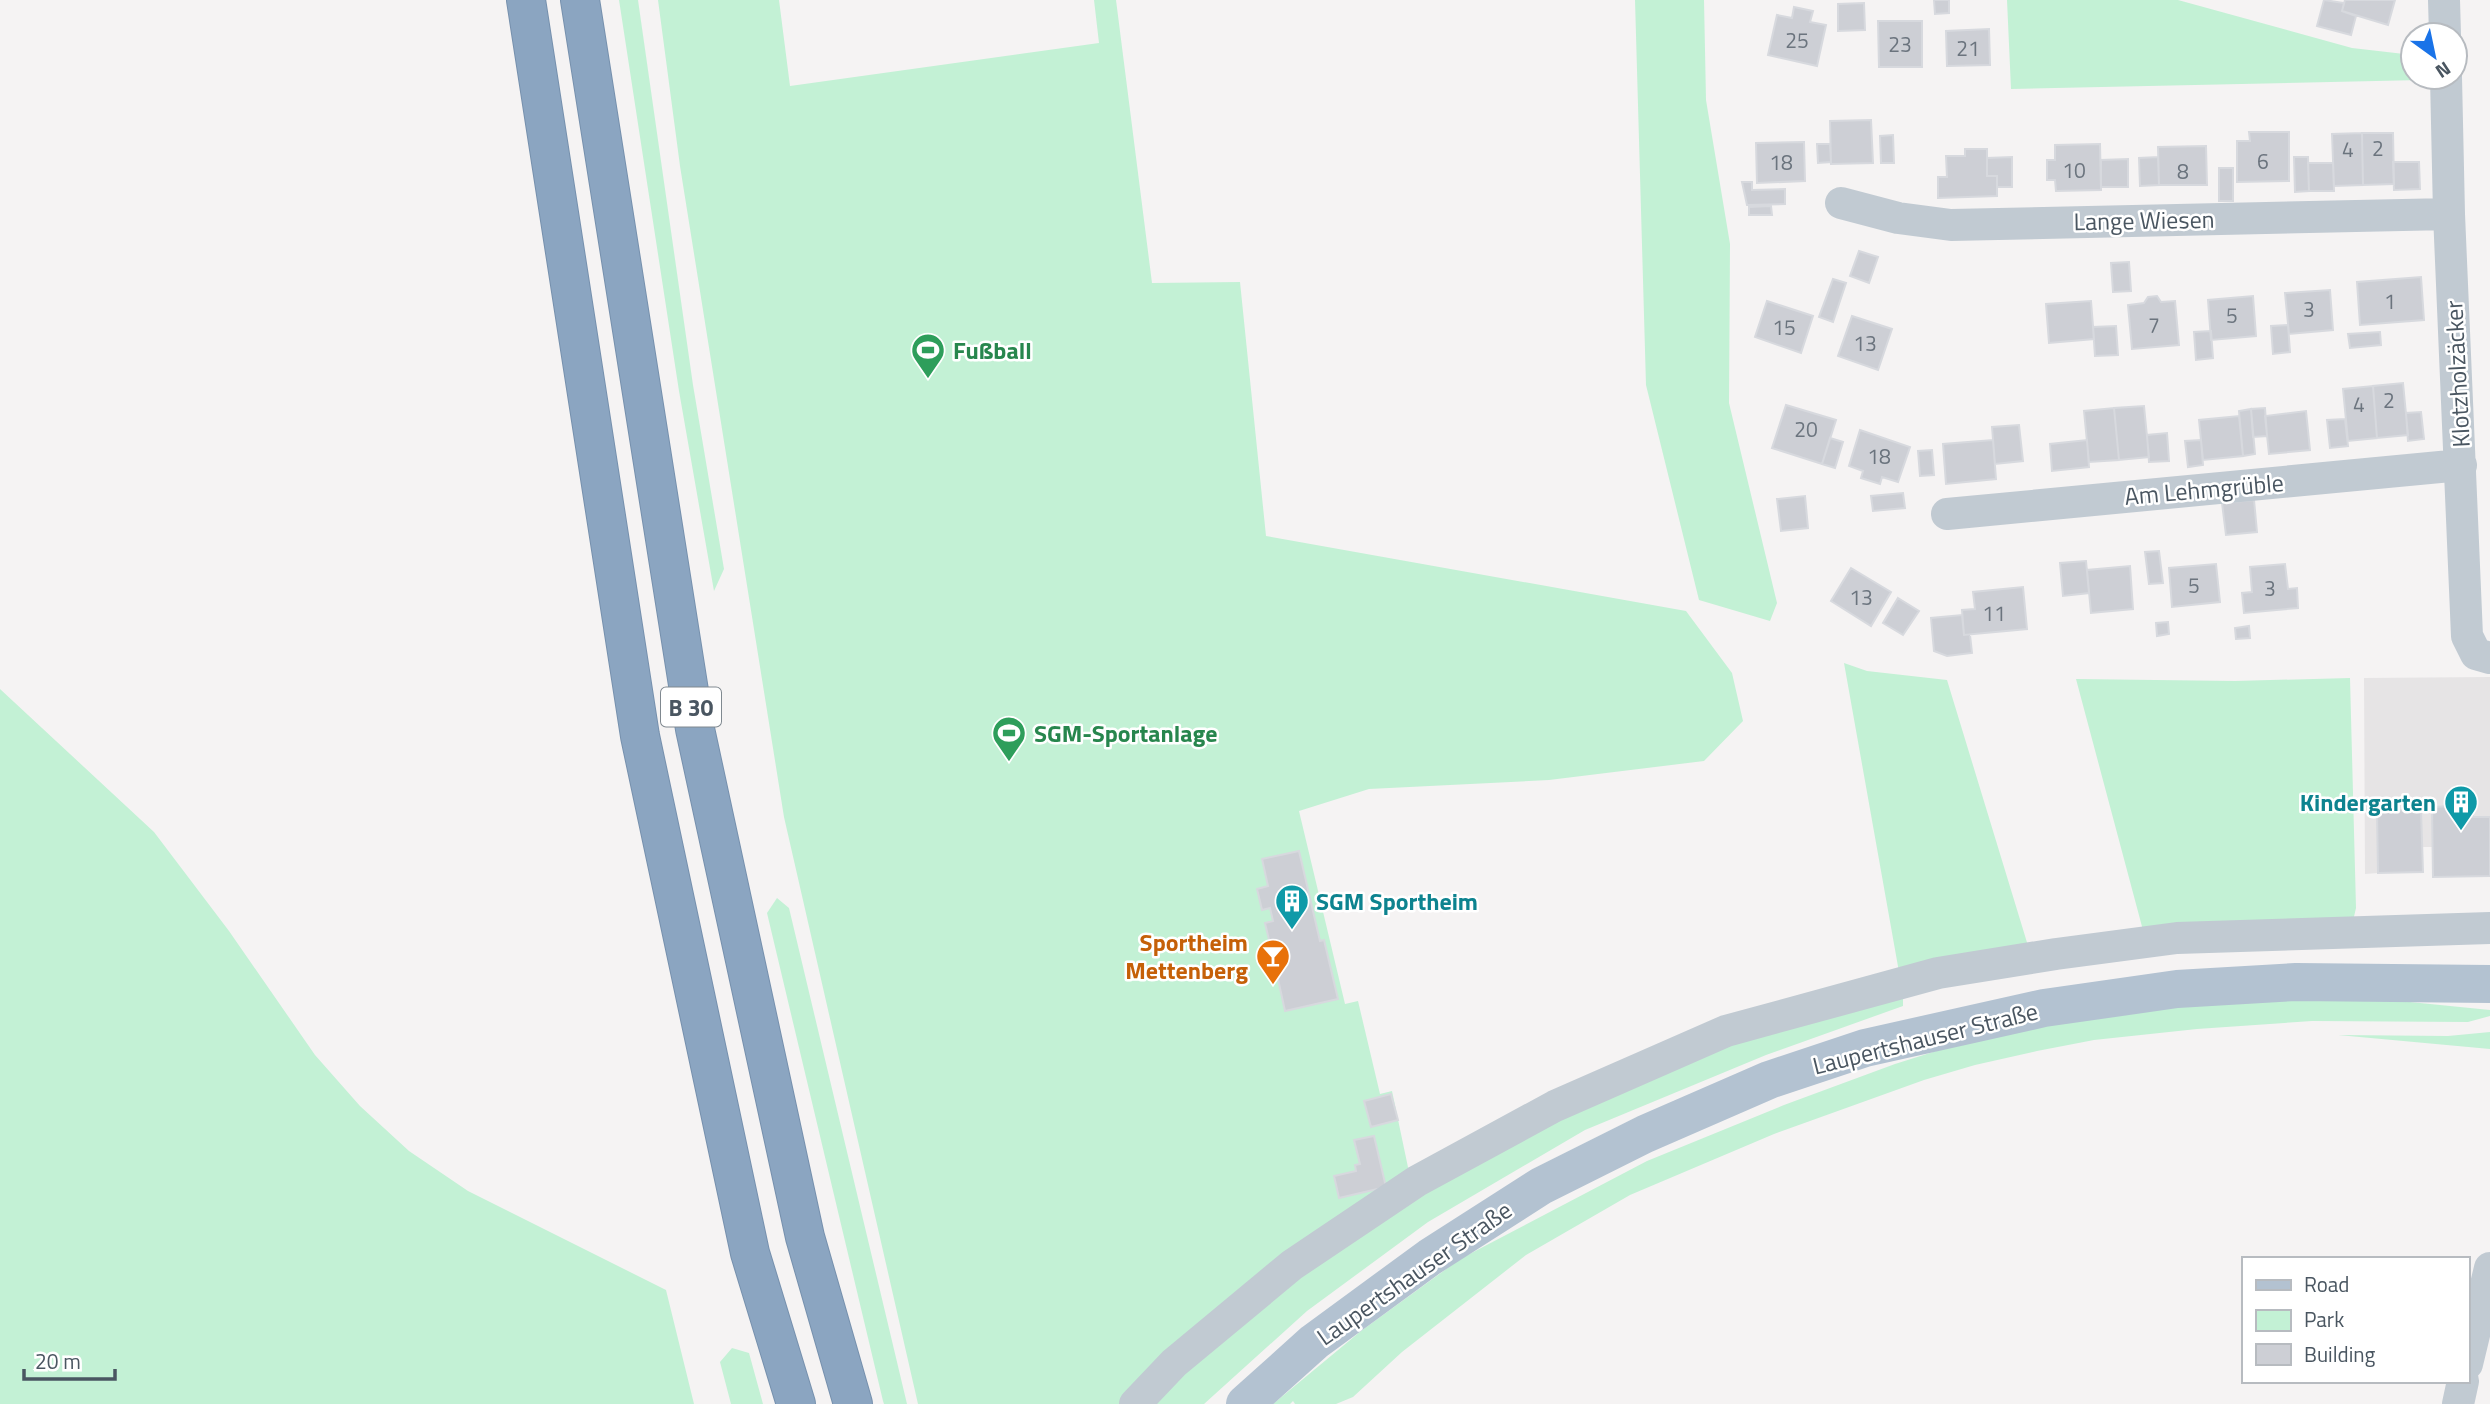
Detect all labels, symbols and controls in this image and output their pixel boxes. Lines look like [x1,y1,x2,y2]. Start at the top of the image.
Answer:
north arrow [2399,21,2469,91]
house number: 25 [1785,24,1809,56]
house number: 23 [1888,28,1912,60]
house number: 21 [1956,32,1980,64]
text: N [2430,55,2457,86]
house number: 2 [2372,132,2384,164]
house number: 4 [2342,133,2354,165]
house number: 6 [2257,145,2269,177]
house number: 18 [1769,146,1793,178]
house number: 10 [2062,154,2086,186]
house number: 8 [2177,155,2189,187]
street label: Lange Wiesen [2073,201,2215,239]
house number: 1 [2384,285,2396,317]
house number: 3 [2303,293,2315,325]
house number: 5 [2226,299,2238,331]
street label: Klotzholzäcker [2435,300,2479,448]
house number: 7 [2148,309,2160,341]
house number: 15 [1772,311,1796,343]
house number: 13 [1853,327,1877,359]
sports icon: Fußball [909,331,947,380]
place label: Fußball [953,332,1032,368]
house number: 2 [2383,384,2395,416]
house number: 4 [2353,388,2365,420]
house number: 20 [1794,413,1818,445]
house number: 18 [1867,440,1891,472]
street label: Am Lehmgrüble [2123,464,2285,514]
house number: 5 [2188,569,2200,601]
house number: 3 [2264,572,2276,604]
house number: 13 [1849,581,1873,613]
house number: 11 [1982,597,2006,629]
road number: B 30 [661,688,721,726]
sports icon: SGM-Sportanlage [990,714,1028,763]
place label: SGM-Sportanlage [1034,715,1218,751]
building icon: Kindergarten [2442,783,2480,832]
place label: Kindergarten [2300,784,2436,820]
building icon: SGM Sportheim [1273,882,1311,931]
place label: SGM Sportheim [1316,883,1478,919]
place label: Sportheim Mettenberg [1125,924,1248,988]
bar icon: Sportheim Mettenberg [1254,937,1292,986]
street label: Laupertshauser Straße [1809,993,2041,1083]
street label: Laupertshauser Straße [1309,1192,1519,1354]
legend [2242,1257,2469,1383]
text: Road [2304,1268,2349,1300]
text: Park [2304,1303,2344,1335]
scale bar [24,1338,116,1382]
text: Building [2304,1338,2376,1370]
text: 20 m [35,1345,81,1377]

